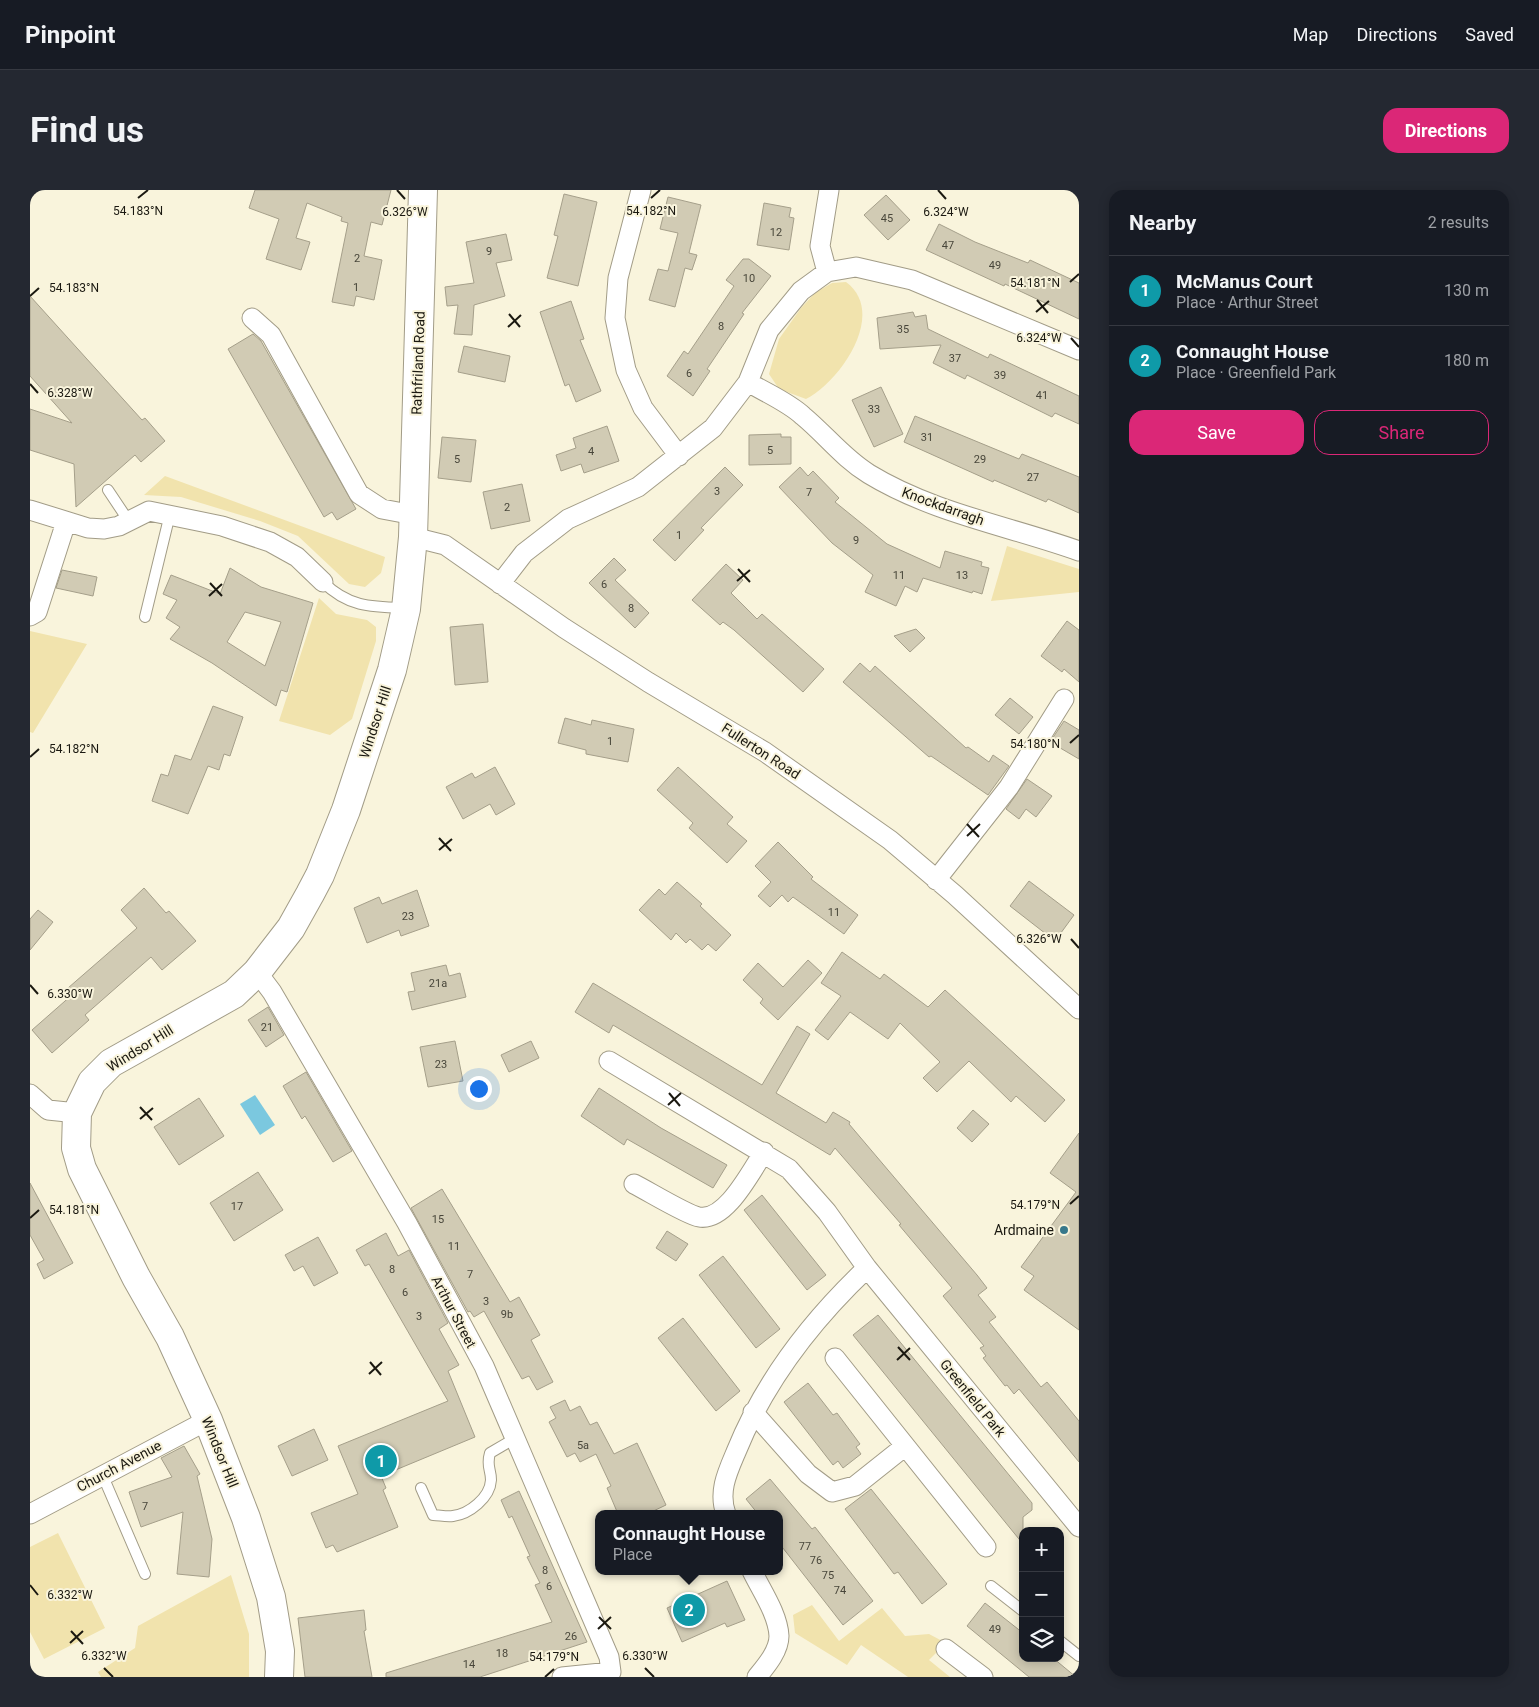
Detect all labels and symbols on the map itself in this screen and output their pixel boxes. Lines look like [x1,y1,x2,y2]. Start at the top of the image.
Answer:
text: 54.183°N [113,204,163,218]
text: 54.182°N [626,204,676,218]
text: 6.326°W [382,205,428,219]
text: 6.324°W [923,205,969,219]
house number: 45 [881,212,893,225]
house number: 12 [770,226,782,239]
house number: 47 [942,239,954,252]
house number: 9 [486,245,492,258]
house number: 2 [354,252,360,265]
house number: 49 [989,259,1001,272]
house number: 10 [743,272,755,285]
text: 54.181°N [1010,276,1060,290]
text: 54.183°N [49,281,99,295]
house number: 1 [353,281,359,294]
street label: Rathfriland Road [408,311,428,415]
house number: 8 [718,320,724,333]
house number: 35 [897,323,909,336]
text: 6.324°W [1016,331,1062,345]
house number: 37 [949,352,961,365]
house number: 6 [686,367,692,380]
house number: 39 [994,369,1006,382]
text: 6.328°W [47,386,93,400]
house number: 41 [1036,389,1048,402]
house number: 33 [868,403,880,416]
house number: 31 [921,431,933,444]
house number: 5 [767,444,773,457]
house number: 4 [588,445,594,458]
house number: 5 [454,453,460,466]
house number: 29 [974,453,986,466]
house number: 27 [1027,471,1039,484]
street label: Knockdarragh [900,484,986,528]
house number: 3 [714,485,720,498]
house number: 7 [806,486,812,499]
house number: 2 [504,501,510,514]
house number: 1 [676,529,682,542]
house number: 9 [853,534,859,547]
house number: 11 [893,569,905,582]
house number: 13 [956,569,968,582]
house number: 6 [601,578,607,591]
house number: 8 [628,602,634,615]
street label: Windsor Hill [356,684,394,760]
street label: Fullerton Road [719,720,803,782]
house number: 1 [607,735,613,748]
text: 54.180°N [1010,737,1060,751]
text: 54.182°N [49,742,99,756]
house number: 11 [828,906,840,919]
house number: 23 [402,910,414,923]
text: 6.326°W [1016,932,1062,946]
house number: 21a [429,977,447,990]
text: 6.330°W [47,987,93,1001]
street label: Windsor Hill [104,1021,176,1075]
house number: 21 [261,1021,273,1034]
house number: 23 [435,1058,447,1071]
your location [466,1076,492,1102]
text: 54.179°N [1010,1198,1060,1212]
house number: 17 [231,1200,243,1213]
text: 54.181°N [49,1203,99,1217]
house number: 15 [432,1213,444,1226]
place label: Ardmaine [994,1222,1054,1238]
marker: Ardmaine [1058,1224,1070,1236]
house number: 11 [448,1240,460,1253]
house number: 8 [389,1263,395,1276]
house number: 7 [467,1268,473,1281]
street label: Arthur Street [428,1273,480,1351]
house number: 6 [402,1286,408,1299]
house number: 3 [483,1295,489,1308]
house number: 9b [501,1308,513,1321]
house number: 3 [416,1310,422,1323]
street label: Greenfield Park [937,1356,1010,1441]
street label: Windsor Hill [199,1414,241,1490]
street label: Church Avenue [74,1437,164,1495]
house number: 5a [577,1439,589,1452]
pin: 1 [365,1442,397,1480]
house number: 7 [142,1500,148,1513]
house number: 77 [799,1540,811,1553]
house number: 76 [810,1554,822,1567]
house number: 8 [542,1564,548,1577]
house number: 75 [822,1569,834,1582]
house number: 6 [546,1580,552,1593]
house number: 74 [834,1584,846,1597]
text: 6.332°W [47,1588,93,1602]
pin: 2 [673,1591,705,1629]
house number: 49 [989,1623,1001,1636]
house number: 26 [565,1630,577,1643]
house number: 18 [496,1647,508,1660]
text: 6.332°W [81,1649,127,1663]
text: 6.330°W [622,1649,668,1663]
text: 54.179°N [529,1650,579,1664]
house number: 14 [463,1658,475,1671]

